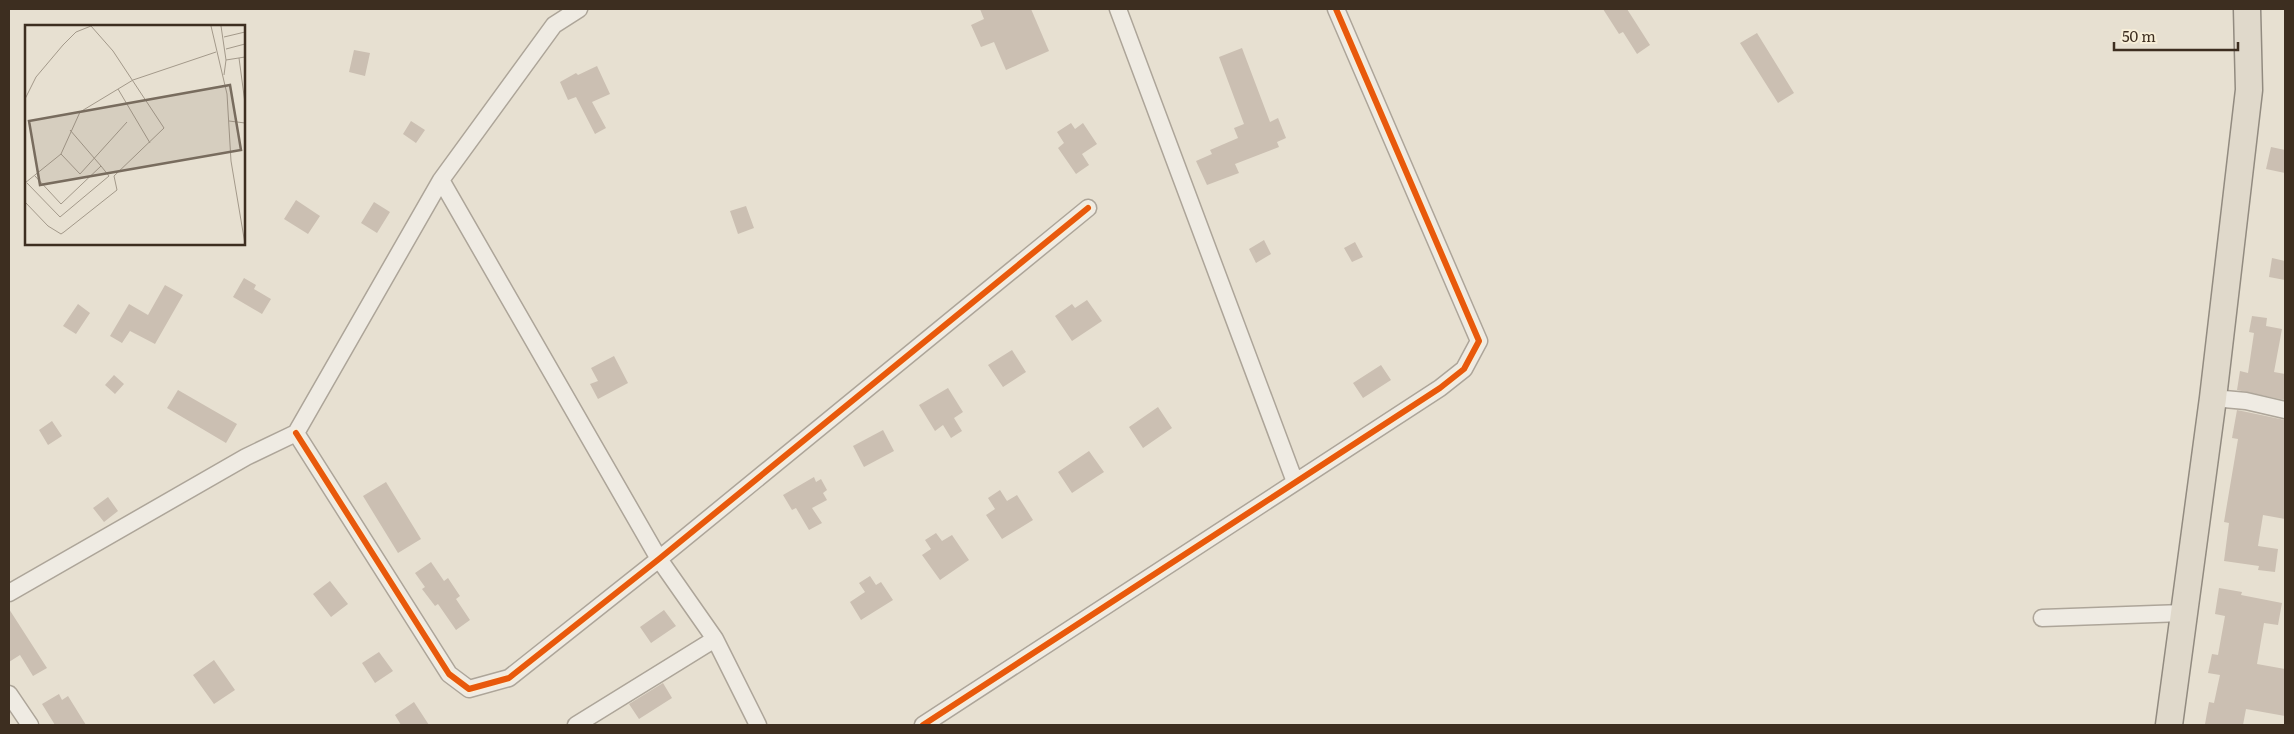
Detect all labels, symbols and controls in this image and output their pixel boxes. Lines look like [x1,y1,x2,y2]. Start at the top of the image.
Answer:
scale bar [2114,20,2238,52]
text: 50 m [2122,24,2156,47]
inset map [25,25,245,245]

